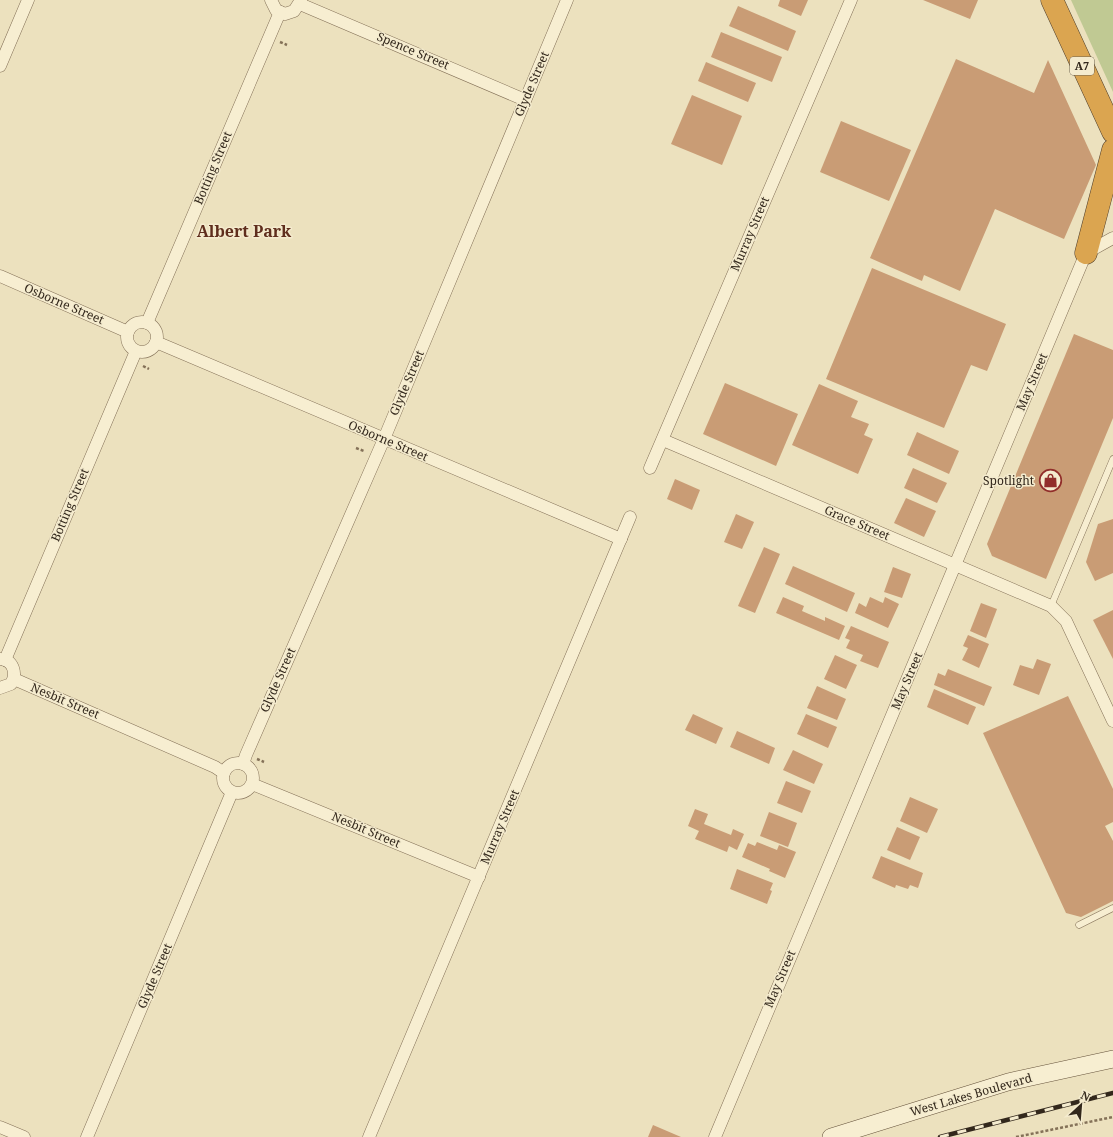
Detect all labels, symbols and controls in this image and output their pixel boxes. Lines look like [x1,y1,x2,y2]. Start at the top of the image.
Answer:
street label: Spence Street [374,28,452,73]
street label: Glyde Street [510,49,553,119]
road number: A7 [1070,57,1094,75]
street label: Botting Street [190,129,236,207]
street label: Murray Street [726,194,773,274]
district label: Albert Park [197,220,292,242]
street label: Osborne Street [22,279,107,328]
street label: Glyde Street [385,348,428,418]
street label: May Street [1012,350,1051,413]
street label: Osborne Street [346,416,431,465]
street label: Botting Street [47,466,93,544]
shop icon: Spotlight [1037,468,1063,494]
place label: Spotlight [983,472,1034,489]
street label: Grace Street [822,501,893,544]
street label: Glyde Street [256,645,299,715]
street label: May Street [887,649,926,712]
street label: Nesbit Street [28,678,102,723]
street label: Murray Street [476,787,523,867]
street label: Nesbit Street [329,807,403,852]
street label: Glyde Street [133,941,176,1011]
street label: May Street [760,947,799,1010]
street label: West Lakes Boulevard [908,1069,1034,1120]
north arrow [1061,1085,1101,1125]
text: N [1078,1087,1093,1104]

